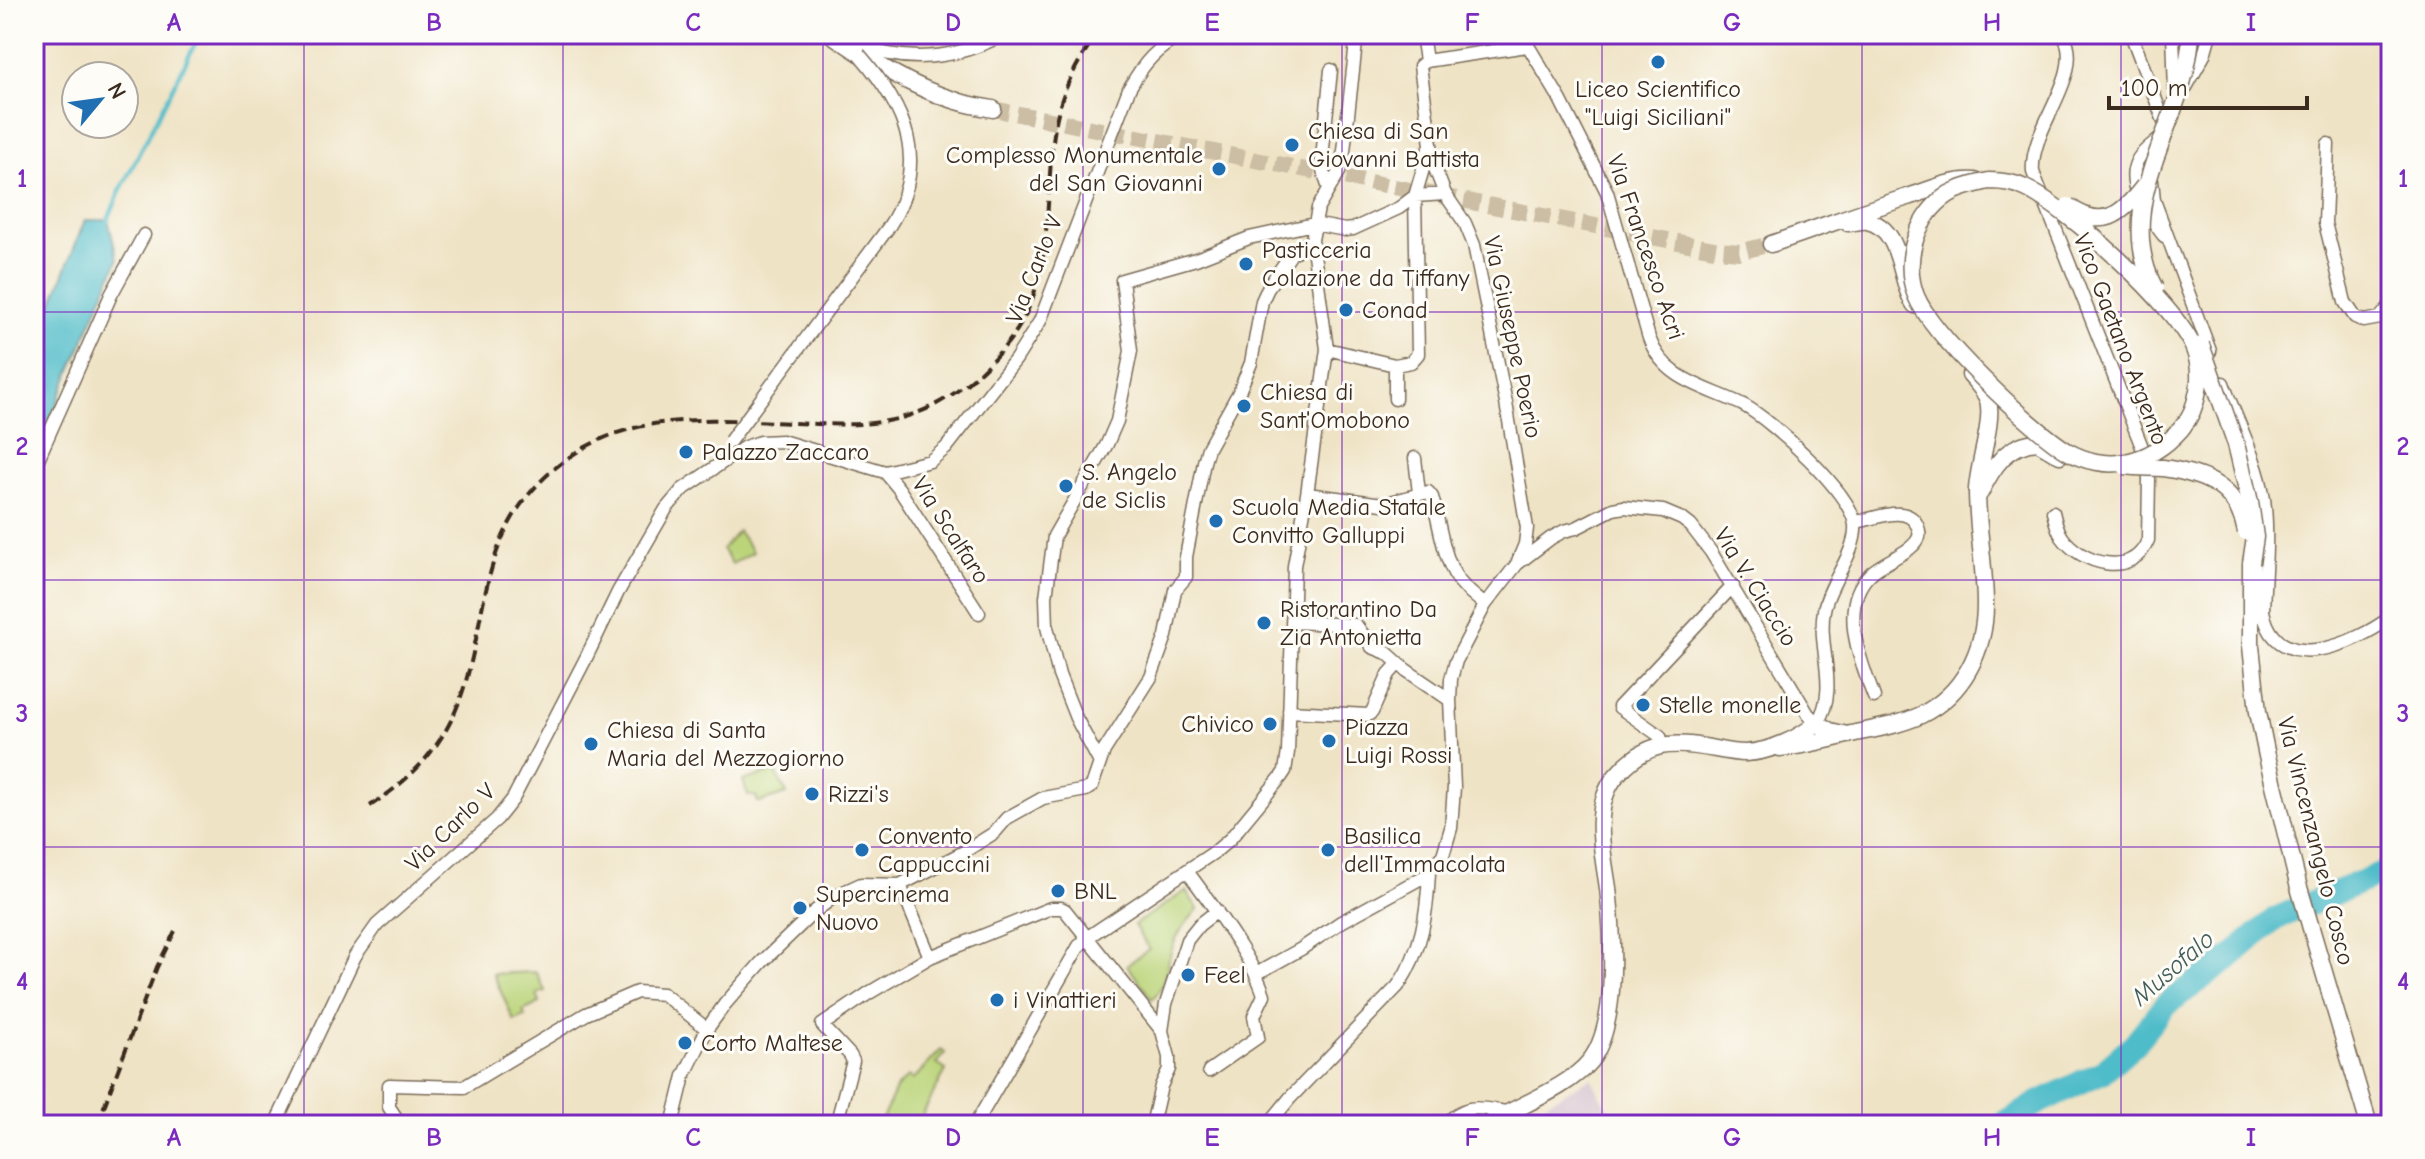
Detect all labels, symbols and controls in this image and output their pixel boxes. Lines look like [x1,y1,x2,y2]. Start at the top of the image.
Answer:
text: A [167,8,182,38]
text: B [426,8,442,38]
text: C [685,8,701,38]
text: D [945,8,961,38]
text: E [1204,8,1220,38]
text: F [1464,8,1480,38]
text: G [1723,8,1741,38]
text: H [1983,8,2001,38]
text: I [2246,8,2256,38]
marker: Liceo Scientifico "Luigi Siciliani" [1649,53,1667,71]
north arrow [60,60,140,140]
scale bar [2109,60,2307,110]
text: 100 m [2121,74,2188,102]
place label: Liceo Scientifico "Luigi Siciliani" [1575,75,1741,131]
text: N [102,78,131,103]
place label: Chiesa di San Giovanni Battista [1308,117,1480,173]
marker: Chiesa di San Giovanni Battista [1283,136,1301,154]
place label: Complesso Monumentale del San Giovanni [946,141,1203,197]
street label: Via Francesco Acri [1601,151,1691,343]
marker: Complesso Monumentale del San Giovanni [1210,160,1228,178]
text: 1 [17,164,27,194]
text: 1 [2398,164,2408,194]
street label: Via Carlo V [1000,211,1068,327]
street label: Vico Gaetano Argento [2068,229,2174,449]
street label: Via Giuseppe Poerio [1478,233,1548,441]
place label: Pasticceria Colazione da Tiffany [1262,236,1470,292]
marker: Pasticceria Colazione da Tiffany [1237,255,1255,273]
place label: Conad [1362,296,1428,324]
marker: Conad [1337,301,1355,319]
place label: Chiesa di Sant'Omobono [1260,378,1410,434]
marker: Chiesa di Sant'Omobono [1235,397,1253,415]
text: 2 [16,432,28,462]
text: 2 [2397,432,2409,462]
place label: Palazzo Zaccaro [702,438,869,466]
marker: Palazzo Zaccaro [677,443,695,461]
place label: S. Angelo de Siclis [1082,458,1177,514]
street label: Via Scalfaro [906,471,996,589]
marker: S. Angelo de Siclis [1057,477,1075,495]
place label: Scuola Media Statale Convitto Galluppi [1232,493,1446,549]
marker: Scuola Media Statale Convitto Galluppi [1207,512,1225,530]
street label: Via V. Ciaccio [1708,522,1804,652]
place label: Ristorantino Da Zia Antonietta [1280,595,1437,651]
marker: Ristorantino Da Zia Antonietta [1255,614,1273,632]
place label: Stelle monelle [1659,691,1801,719]
marker: Stelle monelle [1634,696,1652,714]
text: 3 [16,699,28,729]
text: 3 [2397,699,2409,729]
place label: Chivico [1181,710,1254,738]
place label: Piazza Luigi Rossi [1345,713,1453,769]
street label: Via Vincenzangelo Cosco [2272,714,2360,968]
marker: Chivico [1261,715,1279,733]
place label: Chiesa di Santa Maria del Mezzogiorno [607,716,844,772]
marker: Piazza Luigi Rossi [1320,732,1338,750]
marker: Chiesa di Santa Maria del Mezzogiorno [582,735,600,753]
street label: Via Carlo V [399,777,501,877]
place label: Rizzi's [828,780,889,808]
marker: Rizzi's [803,785,821,803]
place label: Convento Cappuccini [878,822,990,878]
place label: Basilica dell'Immacolata [1344,822,1506,878]
marker: Convento Cappuccini [853,841,871,859]
marker: Basilica dell'Immacolata [1319,841,1337,859]
place label: BNL [1074,877,1117,905]
place label: Supercinema Nuovo [816,880,950,936]
marker: BNL [1049,882,1067,900]
marker: Supercinema Nuovo [791,899,809,917]
water label: Musofalo [2125,924,2220,1013]
place label: Feel [1204,961,1246,989]
marker: Feel [1179,966,1197,984]
text: 4 [16,967,28,997]
text: 4 [2397,967,2409,997]
place label: i Vinattieri [1013,986,1117,1014]
marker: i Vinattieri [988,991,1006,1009]
place label: Corto Maltese [701,1029,843,1057]
marker: Corto Maltese [676,1034,694,1052]
text: A [167,1123,182,1153]
text: B [426,1123,442,1153]
text: C [685,1123,701,1153]
text: D [945,1123,961,1153]
text: E [1204,1123,1220,1153]
text: F [1464,1123,1480,1153]
text: G [1723,1123,1741,1153]
text: H [1983,1123,2001,1153]
text: I [2246,1123,2256,1153]

